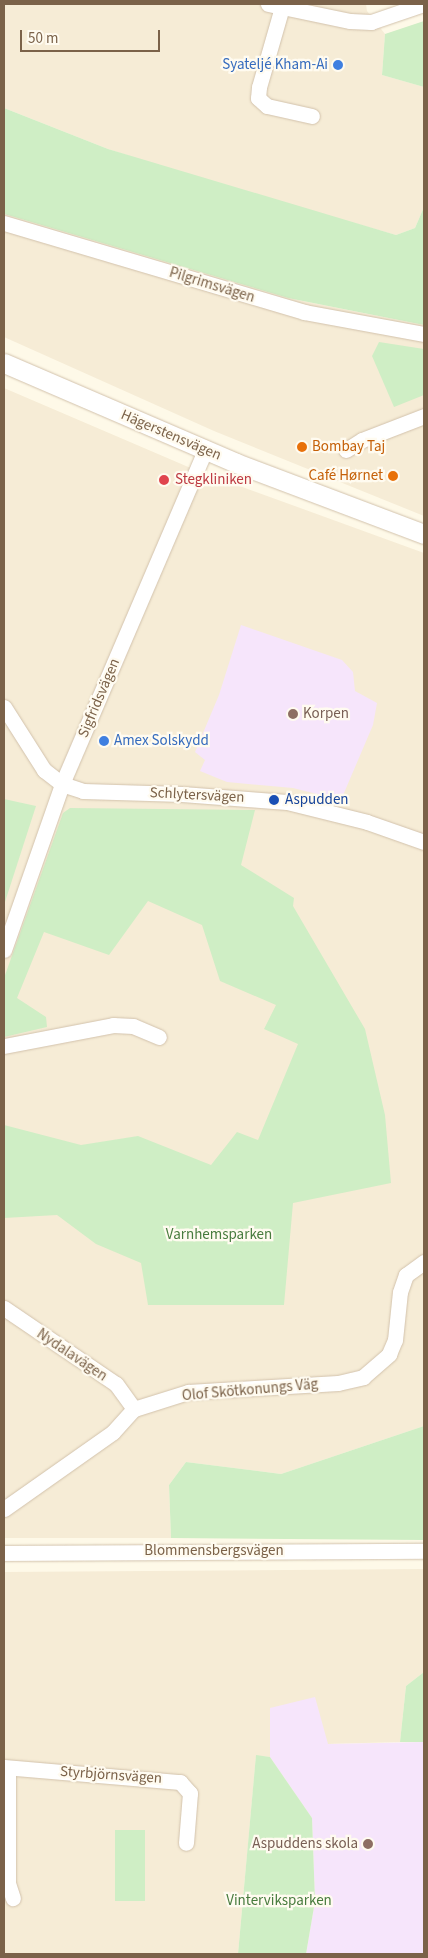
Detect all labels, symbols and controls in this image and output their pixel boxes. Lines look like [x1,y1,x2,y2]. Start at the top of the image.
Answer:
scale bar [22,20,162,52]
text: 50 m [28,28,58,49]
place label: Syateljé Kham-Ai [222,56,328,74]
marker: Syateljé Kham-Ai [332,59,344,71]
street label: Pilgrimsvägen [167,263,257,307]
street label: Hägerstensvägen [118,406,224,464]
place label: Bombay Taj [312,438,385,456]
marker: Bombay Taj [296,441,308,453]
place label: Café Hørnet [309,467,383,485]
marker: Café Hørnet [387,470,399,482]
place label: Stegkliniken [175,471,252,489]
marker: Stegkliniken [157,473,171,487]
street label: Sigfridsvägen [74,656,124,740]
place label: Korpen [303,705,349,723]
marker: Korpen [287,708,299,720]
place label: Amex Solskydd [114,732,209,750]
marker: Amex Solskydd [98,735,110,747]
street label: Schlytersvägen [149,784,245,806]
place label: Aspudden [285,791,349,809]
marker: Aspudden [267,793,281,807]
park label: Varnhemsparken [166,1226,272,1244]
street label: Nydalavägen [33,1325,111,1385]
street label: Olof Skötkonungs Väg [181,1375,319,1405]
street label: Blommensbergsvägen [144,1542,284,1560]
street label: Styrbjörnsvägen [59,1762,163,1788]
place label: Aspuddens skola [252,1835,358,1853]
marker: Aspuddens skola [362,1838,374,1850]
park label: Vinterviksparken [226,1892,332,1910]

